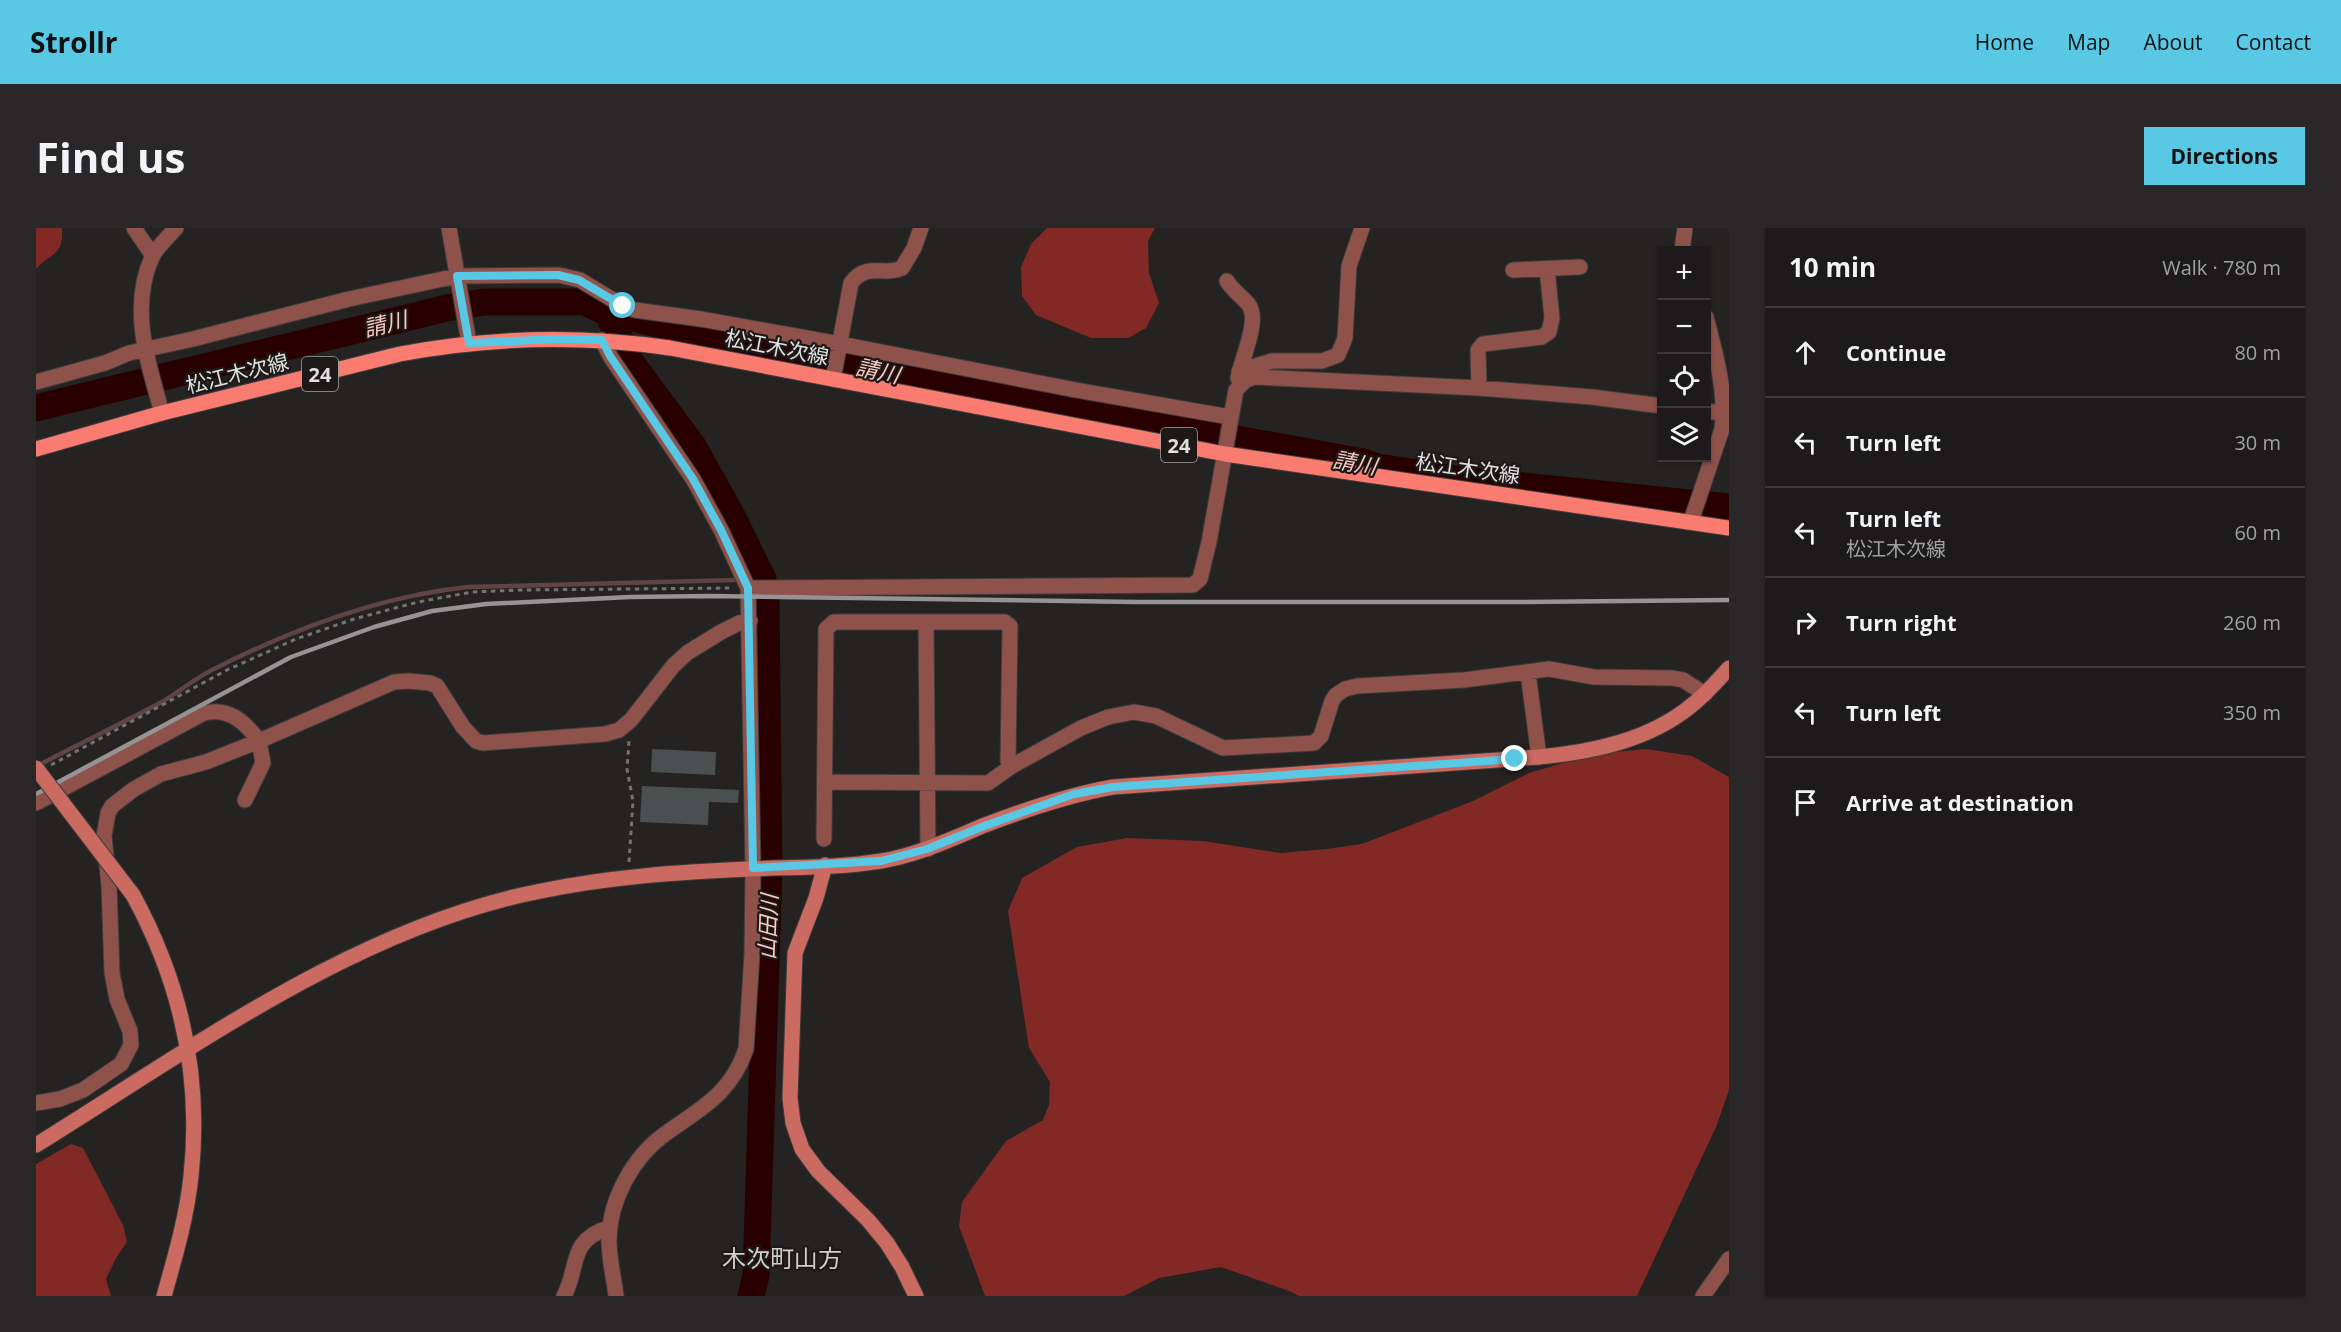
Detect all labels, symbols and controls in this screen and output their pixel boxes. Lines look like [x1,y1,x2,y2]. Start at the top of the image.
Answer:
text: Strollr [30,23,117,61]
text: Home [1975,28,2034,56]
text: Map [2067,28,2110,56]
text: About [2143,28,2203,56]
text: Contact [2236,28,2311,56]
button: Directions [2144,127,2305,185]
text: Find us [36,128,185,185]
map controls [1657,246,1711,462]
button: + [1657,246,1711,300]
text: 10 min [1789,249,1876,285]
text: Walk · 780 m [2162,254,2281,281]
route start [609,292,635,318]
button: − [1657,300,1711,354]
water label: 請川 [360,303,412,343]
street label: 松江木次線 [723,323,831,371]
icon: ahead [1789,336,1822,369]
text: Continue [1846,337,1946,367]
text: 80 m [2234,339,2281,366]
street label: 松江木次線 [183,347,291,399]
water label: 請川 [853,351,905,390]
button: locate [1657,354,1711,408]
road number: 24 [302,357,338,391]
button: layers [1657,408,1711,462]
icon: left [1789,426,1822,459]
text: Turn left [1846,427,1941,457]
road number: 24 [1161,428,1197,462]
text: 30 m [2234,429,2281,456]
water label: 請川 [1331,443,1381,481]
street label: 松江木次線 [1414,447,1522,489]
text: Turn left [1846,503,1941,533]
icon: left [1789,516,1822,549]
text: 60 m [2234,519,2281,546]
text: 松江木次線 [1846,535,1946,562]
icon: right [1789,606,1822,639]
text: Turn right [1846,607,1957,637]
text: 260 m [2223,609,2281,636]
icon: left [1789,696,1822,729]
text: Turn left [1846,697,1941,727]
text: 350 m [2223,699,2281,726]
route end [1501,745,1527,771]
icon: arrive [1789,786,1822,819]
text: Arrive at destination [1846,787,2074,817]
water label: 山田川 [751,892,783,961]
district label: 木次町山方 [722,1241,842,1274]

